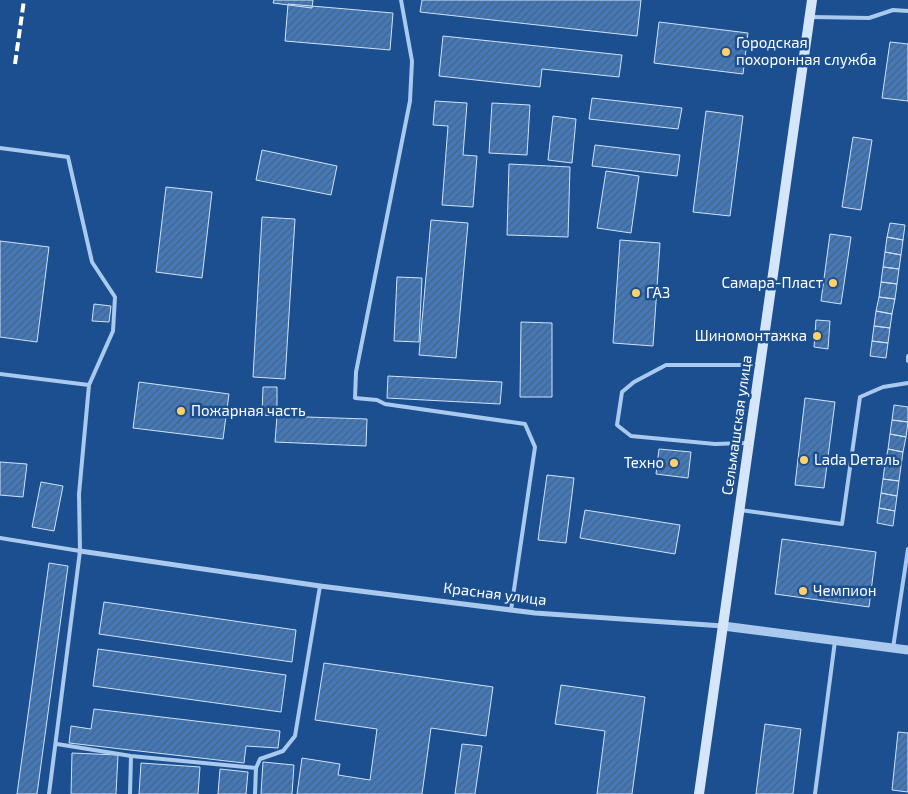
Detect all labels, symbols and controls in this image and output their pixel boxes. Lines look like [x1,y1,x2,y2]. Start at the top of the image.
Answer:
place label: Городская похоронная служба [736,33,876,69]
marker: Городская похоронная служба [720,46,732,58]
place label: Самара-Пласт [721,273,823,291]
marker: Самара-Пласт [827,277,839,289]
place label: ГАЗ [646,283,670,301]
marker: ГАЗ [630,287,642,299]
place label: Шиномонтажка [695,326,807,344]
marker: Шиномонтажка [811,330,823,342]
street label: Сельмашская улица [717,354,756,496]
place label: Пожарная часть [191,401,306,419]
marker: Пожарная часть [175,405,187,417]
place label: Lada Dеталь [814,450,900,468]
place label: Техно [624,453,664,471]
marker: Lada Dеталь [798,454,810,466]
marker: Техно [668,457,680,469]
street label: Красная улица [442,578,548,609]
place label: Чемпион [813,581,876,599]
marker: Чемпион [797,585,809,597]

